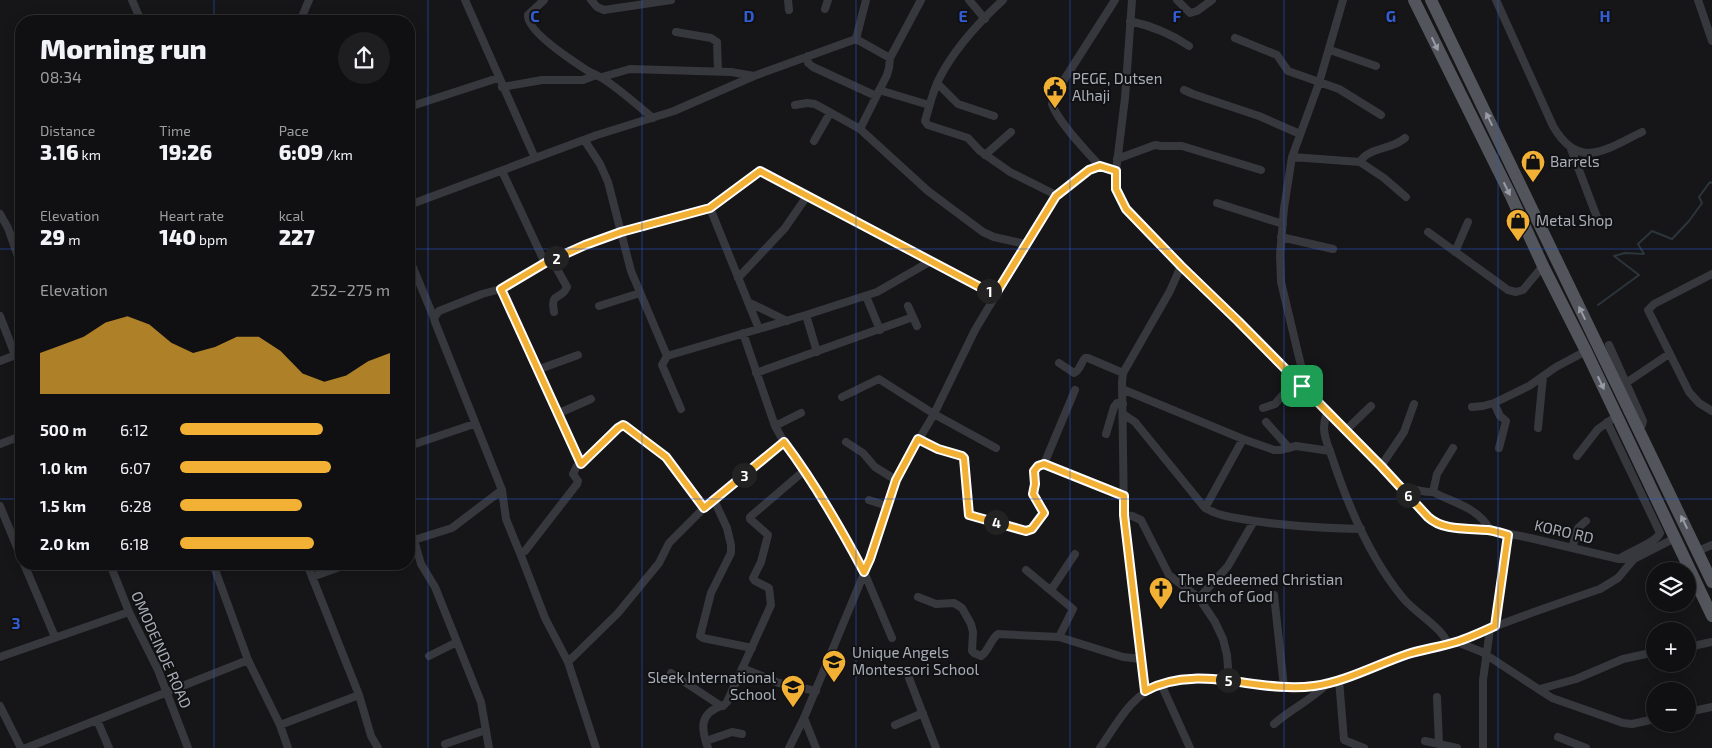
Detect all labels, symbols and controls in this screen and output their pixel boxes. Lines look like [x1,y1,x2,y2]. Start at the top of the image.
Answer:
text: C [530,6,540,25]
text: D [744,6,755,25]
text: E [958,6,968,25]
text: F [1173,6,1182,25]
text: G [1386,6,1396,25]
text: H [1599,6,1611,25]
text: Morning run [40,31,207,65]
button: share [338,32,390,84]
one-way arrow [1431,37,1439,51]
text: 08:34 [40,67,82,86]
place label: PEGE, Dutsen Alhaji [1072,69,1162,105]
public building icon: PEGE, Dutsen Alhaji [1042,75,1068,109]
one-way arrow [1484,112,1492,126]
text: Distance [40,122,95,139]
text: Time [159,122,191,139]
text: Pace [279,122,309,139]
text: 3.16 [40,139,78,164]
text: 19:26 [159,139,212,164]
text: 6:09 [279,139,323,164]
text: km [78,146,101,163]
text: /km [323,146,353,163]
shop icon: Barrels [1520,149,1546,183]
place label: Barrels [1550,152,1600,170]
one-way arrow [1504,182,1512,196]
text: Elevation [40,207,99,224]
text: Heart rate [159,207,224,224]
text: kcal [279,207,304,224]
shop icon: Metal Shop [1505,208,1531,242]
place label: Metal Shop [1536,211,1613,229]
text: 29 [40,224,65,249]
text: 140 [159,224,196,249]
text: 227 [279,224,315,249]
text: m [65,231,80,248]
text: bpm [196,231,228,248]
pin: 2 [544,246,568,270]
text: 2 [552,250,561,267]
pin: 1 [976,278,1002,304]
text: Elevation [40,280,108,299]
text: 252–275 m [311,280,390,299]
text: 1 [986,283,993,300]
one-way arrow [1578,306,1586,320]
pin [1281,365,1323,407]
icon: arrive [1288,372,1316,400]
one-way arrow [1597,376,1605,390]
text: 500 m [40,420,87,439]
text: 6:12 [120,420,148,439]
text: 1.0 km [40,458,87,477]
text: 6:07 [120,458,151,477]
pin: 3 [732,462,756,488]
text: 3 [741,467,748,484]
pin: 6 [1396,482,1420,508]
text: 6 [1404,487,1413,504]
text: 1.5 km [40,496,86,515]
text: 6:28 [120,496,152,515]
pin: 4 [984,510,1008,534]
text: 4 [992,514,1001,531]
street label: KORO RD [1533,515,1596,547]
one-way arrow [1679,515,1687,529]
text: 2.0 km [40,534,90,553]
text: 6:18 [120,534,149,553]
map controls [1646,562,1696,732]
button: layers [1646,562,1696,612]
place label: The Redeemed Christian Church of God [1178,570,1343,605]
church icon: The Redeemed Christian Church of God [1148,576,1174,610]
street label: OMODEINDE ROAD [128,588,196,711]
text: 3 [11,613,21,632]
button: + [1646,622,1696,672]
place label: Unique Angels Montessori School [852,643,980,678]
school or university icon: Unique Angels Montessori School [821,649,847,683]
place label: Sleek International School [647,668,777,703]
pin: 5 [1216,668,1240,692]
text: 5 [1225,672,1232,689]
school or university icon: Sleek International School [780,674,806,708]
button: − [1646,682,1696,732]

